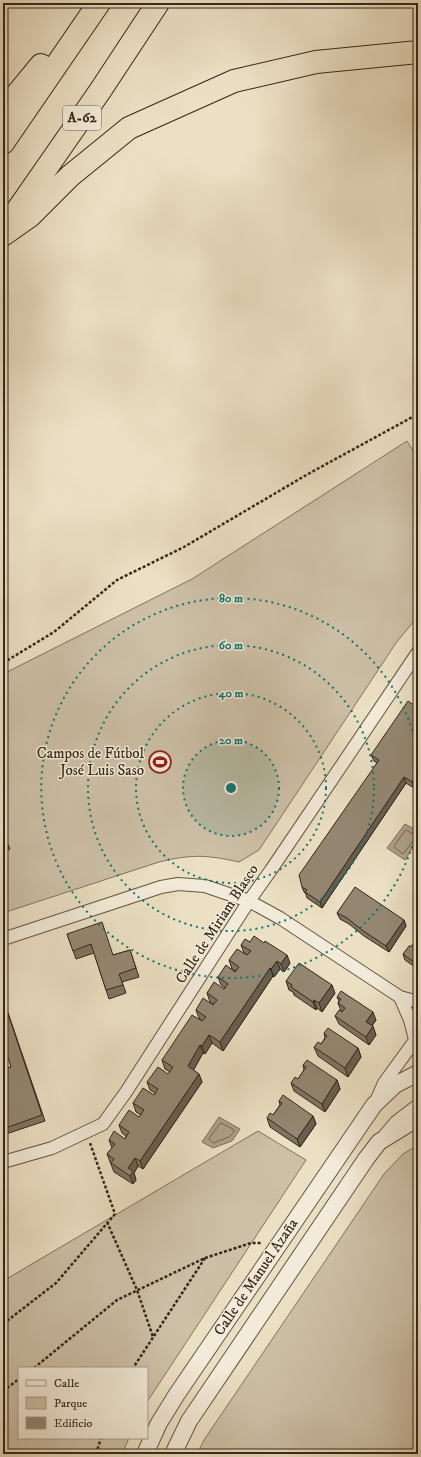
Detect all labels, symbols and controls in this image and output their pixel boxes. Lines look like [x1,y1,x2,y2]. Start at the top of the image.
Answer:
road number: A-62 [63,106,101,130]
text: 80 m [219,591,243,606]
text: 60 m [219,638,243,653]
text: 40 m [218,686,243,701]
text: 20 m [219,733,243,748]
place label: Campos de Fútbol José Luis Saso [37,744,144,780]
sports icon: Campos de Fútbol José Luis Saso [147,749,173,775]
centre of rings [224,781,238,795]
street label: Calle de Miriam Blasco [171,861,263,987]
street label: Calle de Manuel Azaña [210,1214,303,1339]
legend [18,1367,148,1439]
text: Calle [54,1376,79,1391]
text: Parque [54,1396,87,1411]
text: Edificio [54,1416,93,1431]

